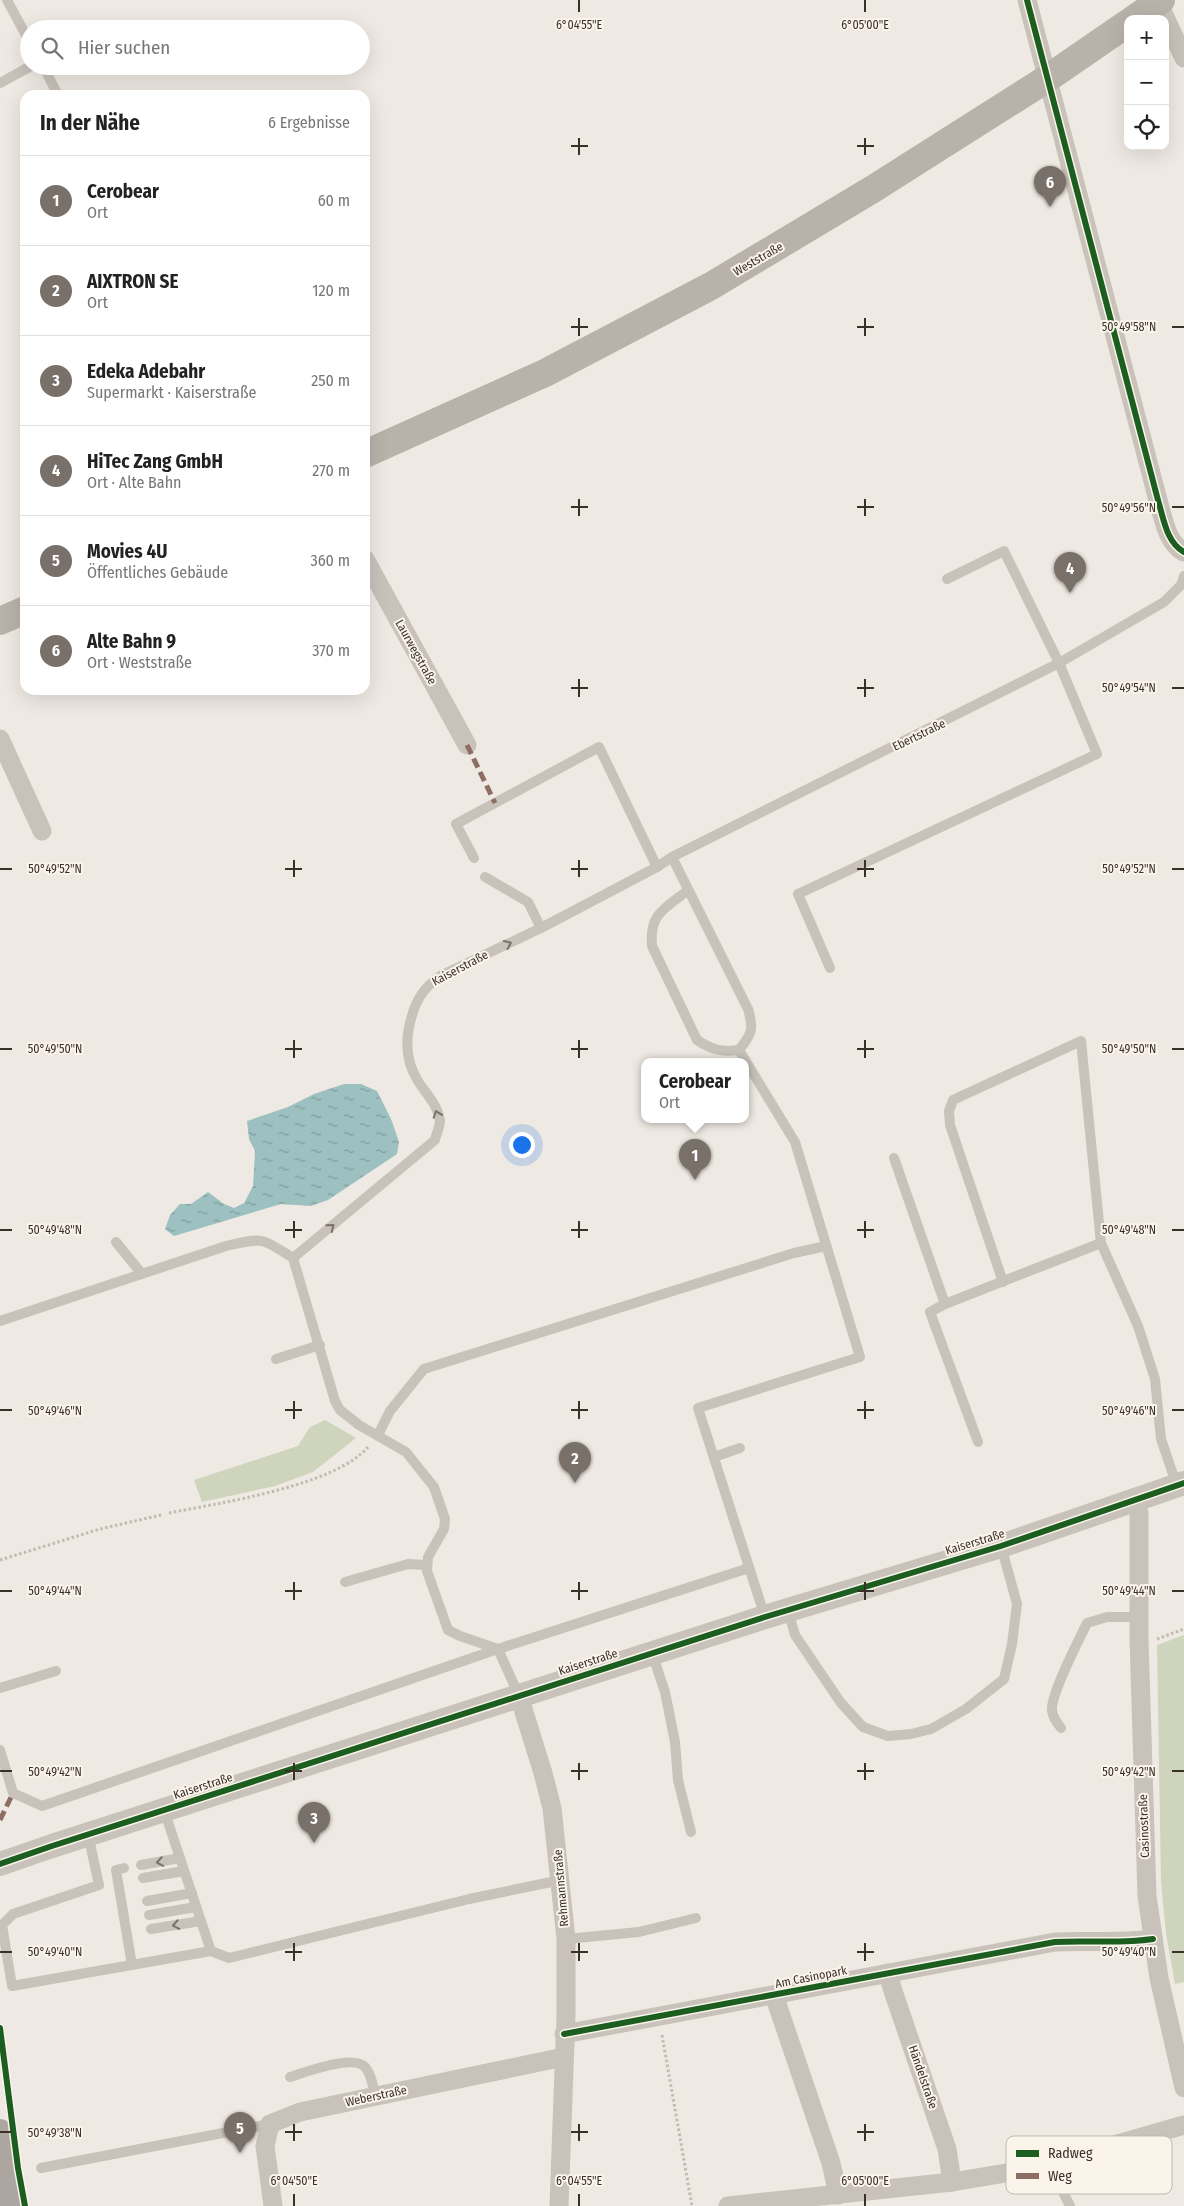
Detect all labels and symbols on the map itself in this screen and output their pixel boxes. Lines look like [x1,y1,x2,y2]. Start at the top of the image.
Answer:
text: 6°04'55"E [556,18,602,32]
text: 6°05'00"E [841,18,889,32]
pin: 6 [1034,166,1066,207]
street label: Weststraße [731,239,785,279]
text: 50°49'58"N [1102,320,1156,334]
text: 50°49'56"N [1102,501,1156,515]
pin: 4 [1054,552,1086,593]
street label: Laurwegstraße [392,617,440,687]
text: 50°49'54"N [1102,681,1156,695]
street label: Ebertstraße [890,716,948,754]
text: 50°49'52"N [28,862,82,876]
text: 50°49'52"N [1102,862,1156,876]
one-way arrow [503,939,512,950]
street label: Kaiserstraße [430,947,490,989]
text: 50°49'50"N [28,1042,82,1056]
text: 50°49'50"N [1102,1042,1156,1056]
one-way arrow [433,1110,443,1119]
your location [509,1132,535,1158]
pin: 1 [679,1139,711,1180]
text: 50°49'48"N [28,1223,82,1237]
text: 50°49'48"N [1102,1223,1156,1237]
one-way arrow [325,1224,334,1232]
text: 50°49'46"N [28,1404,82,1418]
text: 50°49'46"N [1102,1404,1156,1418]
pin: 2 [559,1442,591,1483]
street label: Kaiserstraße [944,1526,1006,1558]
text: 50°49'44"N [28,1584,82,1598]
text: 50°49'44"N [1102,1584,1156,1598]
street label: Kaiserstraße [557,1646,619,1678]
text: 50°49'42"N [28,1765,82,1779]
text: 50°49'42"N [1102,1765,1156,1779]
street label: Kaiserstraße [172,1770,234,1802]
street label: Casinostraße [1136,1794,1152,1858]
pin: 3 [298,1802,330,1843]
street label: Rehmannstraße [551,1849,571,1927]
one-way arrow [156,1856,165,1866]
one-way arrow [172,1919,181,1930]
text: 50°49'40"N [28,1945,82,1959]
text: 50°49'40"N [1102,1945,1156,1959]
street label: Am Casinopark [774,1963,848,1991]
street label: Händelstraße [906,2043,940,2111]
street label: Weberstraße [344,2083,408,2109]
pin: 5 [224,2112,256,2153]
text: 50°49'38"N [28,2126,82,2140]
legend [1006,2136,1172,2194]
text: Radweg [1048,2145,1093,2162]
text: Weg [1048,2168,1072,2185]
text: 6°04'50"E [270,2174,318,2188]
text: 6°04'55"E [556,2174,602,2188]
text: 6°05'00"E [841,2174,889,2188]

